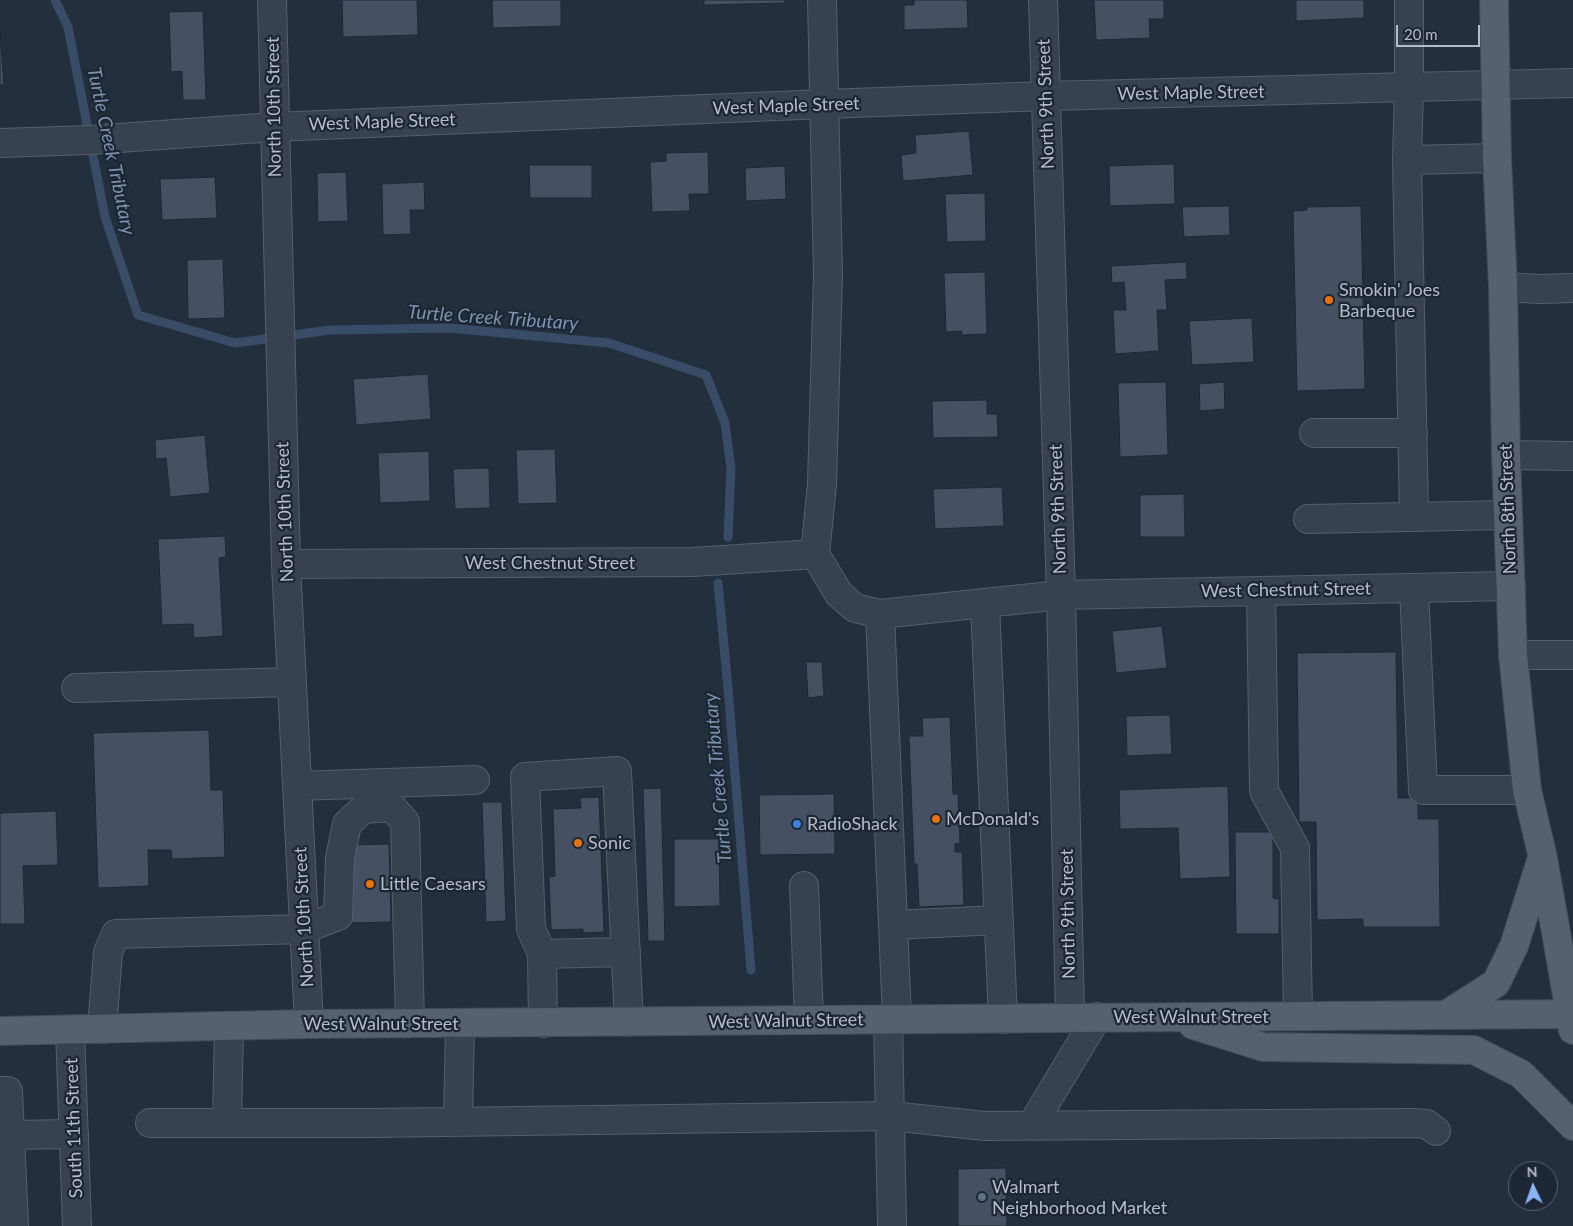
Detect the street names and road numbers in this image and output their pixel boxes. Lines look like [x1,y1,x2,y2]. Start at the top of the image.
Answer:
street label: North 10th Street [262,36,286,178]
street label: North 9th Street [1033,39,1059,169]
street label: West Maple Street [1117,81,1265,105]
street label: West Maple Street [712,93,860,119]
street label: West Maple Street [308,109,456,135]
street label: North 10th Street [272,441,298,583]
street label: North 9th Street [1045,444,1071,574]
street label: North 8th Street [1495,444,1521,574]
street label: West Chestnut Street [465,552,635,574]
street label: West Chestnut Street [1201,578,1371,602]
street label: North 10th Street [290,846,318,988]
street label: North 9th Street [1056,849,1080,979]
street label: West Walnut Street [1113,1006,1269,1028]
street label: West Walnut Street [708,1009,864,1033]
street label: West Walnut Street [303,1013,459,1035]
street label: South 11th Street [61,1057,87,1199]

